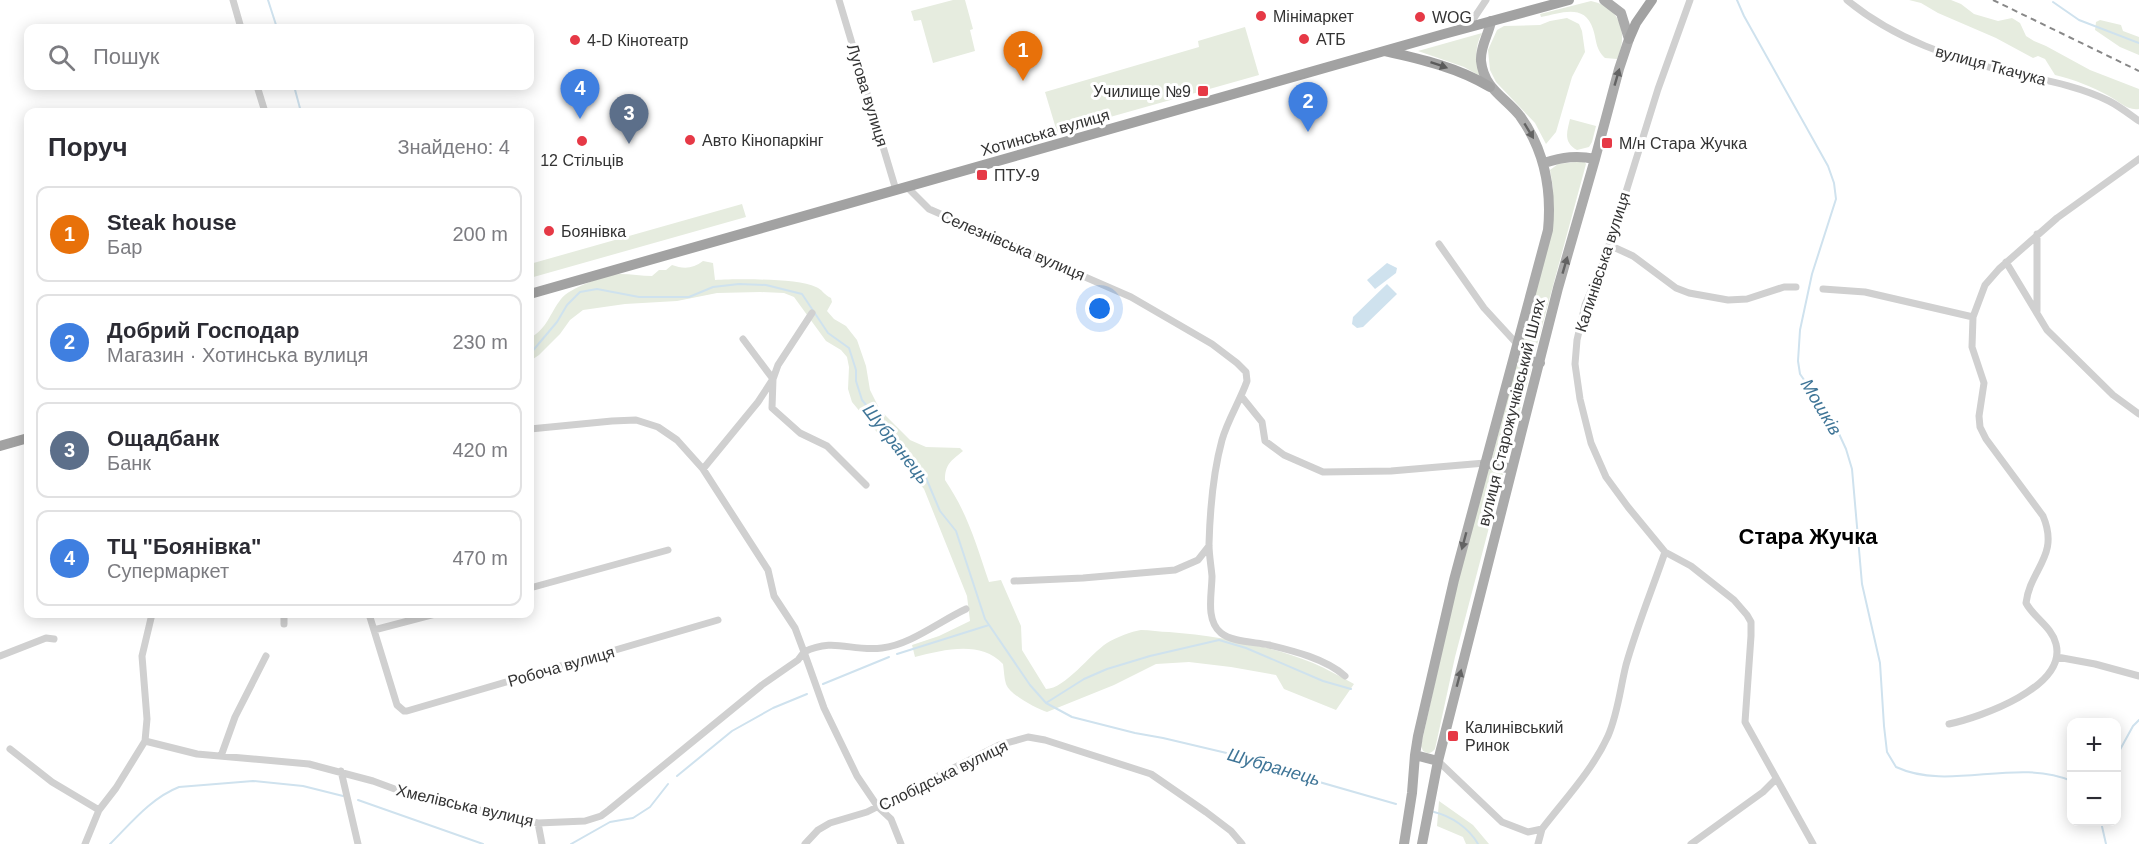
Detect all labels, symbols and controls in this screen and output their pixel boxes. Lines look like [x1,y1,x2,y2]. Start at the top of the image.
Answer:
place label: Мінімаркет [1273,8,1355,25]
marker: Мінімаркет [1254,9,1268,23]
place label: WOG [1432,9,1472,26]
marker: WOG [1413,10,1427,24]
search box [24,24,534,90]
place label: АТБ [1316,31,1346,48]
place label: 4-D Кінотеатр [587,32,688,49]
pin: 1 [1004,32,1042,81]
marker: АТБ [1297,32,1311,46]
marker: 4-D Кінотеатр [568,33,582,47]
icon: search [45,41,78,74]
street label: Лугова вулиця [844,42,891,149]
street label: вулиця Ткачука [1934,43,2048,88]
text: Пошук [93,44,159,69]
one-way arrow [1430,61,1448,71]
one-way arrow [1612,68,1622,86]
pin: 4 [560,70,600,119]
pin: 2 [1288,82,1328,132]
place label: Училище №9 [1093,83,1191,100]
marker: Училище №9 [1196,84,1210,98]
pin: 3 [610,94,648,144]
street label: Хотинська вулиця [979,106,1111,159]
one-way arrow [1523,123,1534,139]
text: Поруч [48,132,128,162]
place label: Авто Кінопаркінг [702,132,824,149]
marker: Авто Кінопаркінг [683,133,697,147]
marker: 12 Стільців [575,134,589,148]
place label: М/н Стара Жучка [1619,135,1747,152]
text: Знайдено: 4 [397,136,510,158]
marker: М/н Стара Жучка [1600,136,1614,150]
place label: 12 Стільців [540,152,624,169]
place label: ПТУ-9 [994,167,1040,184]
marker: ПТУ-9 [975,168,989,182]
street label: Калинівська вулиця [1572,190,1633,334]
street label: Селезнівська вулиця [938,207,1087,284]
text: Steak house [107,210,237,235]
text: 1 [64,223,75,245]
text: 200 m [452,223,508,245]
place label: Боянівка [561,223,626,240]
marker: Боянівка [542,224,556,238]
text: Бар [107,236,142,258]
one-way arrow [1561,256,1570,274]
your location [1085,294,1114,323]
street label: вулиця Старожучківський Шлях [1475,297,1548,528]
text: Добрий Господар [107,318,299,343]
text: 2 [64,331,75,353]
text: 230 m [452,331,508,353]
text: Магазин · Хотинська вулиця [107,344,368,366]
water label: Мошків [1797,375,1845,439]
water label: Шубранець [859,400,933,488]
text: Ощадбанк [107,426,219,451]
text: 3 [64,439,75,461]
text: 420 m [452,439,508,461]
text: Банк [107,452,151,474]
district label: Стара Жучка [1739,524,1878,549]
one-way arrow [1459,532,1469,551]
text: ТЦ "Боянівка" [107,534,261,559]
text: 4 [64,547,75,569]
text: 470 m [452,547,508,569]
text: Супермаркет [107,560,229,582]
street label: Робоча вулиця [506,643,616,690]
one-way arrow [1455,668,1464,686]
map controls [2067,718,2121,826]
button: + [2067,718,2121,772]
place label: Калинівський Ринок [1465,719,1563,754]
marker: Калинівський Ринок [1446,729,1460,743]
street label: Слобідська вулиця [876,737,1010,814]
water label: Шубранець [1225,744,1323,790]
button: − [2067,772,2121,826]
street label: Хмелівська вулиця [395,781,535,830]

